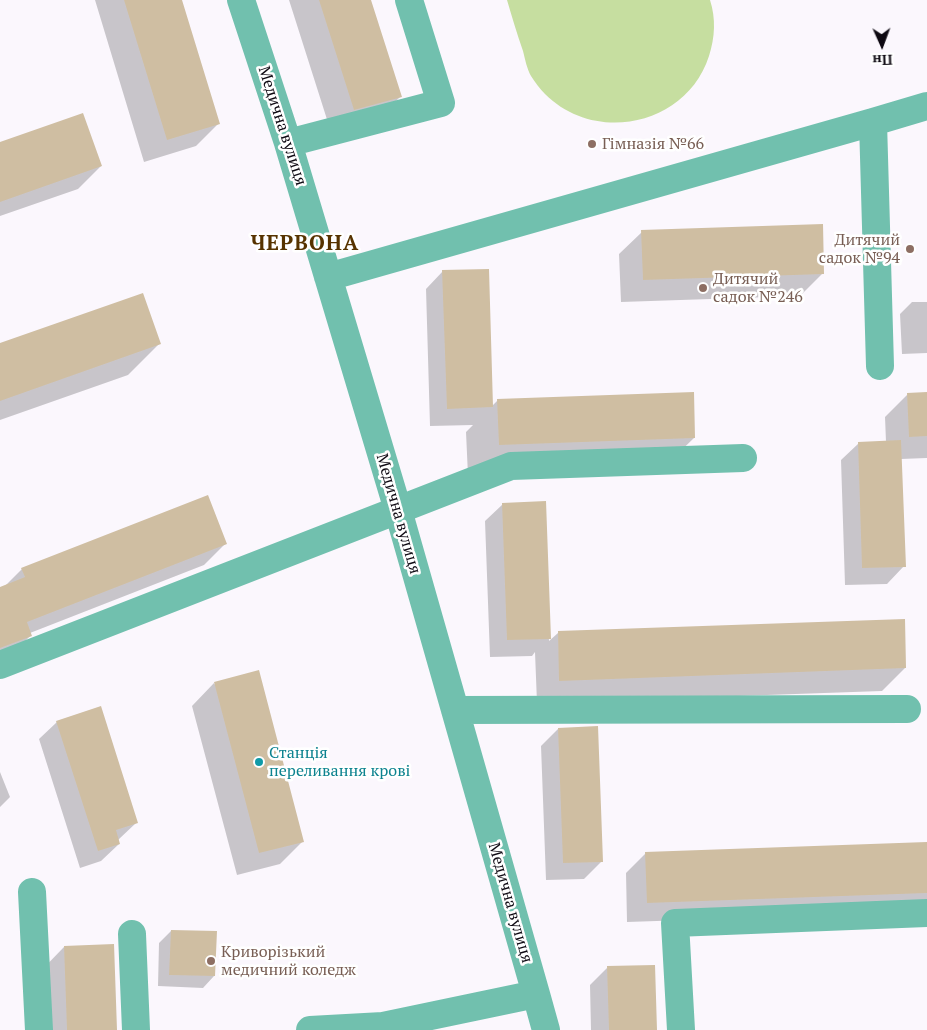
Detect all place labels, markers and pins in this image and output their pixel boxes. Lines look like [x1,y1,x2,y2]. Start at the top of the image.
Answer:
place label: Гімназія №66 [602,134,704,154]
marker: Гімназія №66 [586,138,598,150]
place label: Дитячий садок №94 [819,230,900,268]
marker: Дитячий садок №94 [904,243,916,255]
place label: Дитячий садок №246 [713,269,803,307]
marker: Дитячий садок №246 [697,282,709,294]
place label: Станція переливання крові [269,743,410,781]
marker: Станція переливання крові [253,756,265,768]
place label: Криворізький медичний коледж [221,942,356,980]
marker: Криворізький медичний коледж [205,955,217,967]

